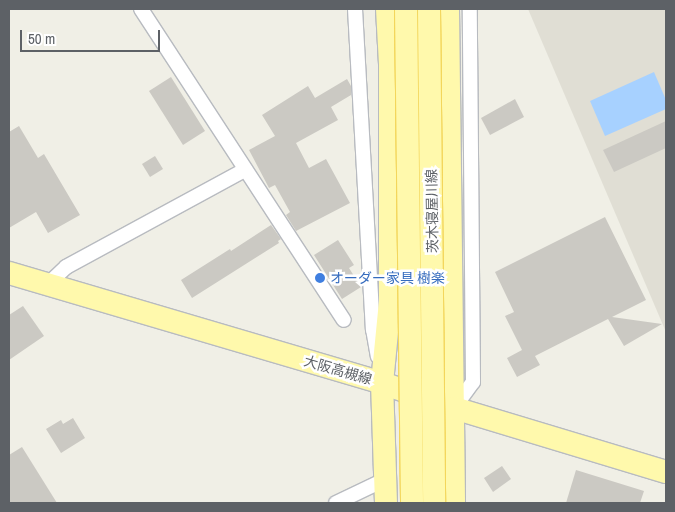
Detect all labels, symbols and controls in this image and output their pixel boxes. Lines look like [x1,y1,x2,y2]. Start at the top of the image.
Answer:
scale bar [22,20,162,52]
text: 50 m [28,28,55,49]
street label: 茨木寝屋川線 [423,169,441,253]
place label: オーダー家具 樹楽 [330,270,445,286]
marker: オーダー家具 樹楽 [314,272,326,284]
street label: 大阪高槻線 [302,352,374,388]

